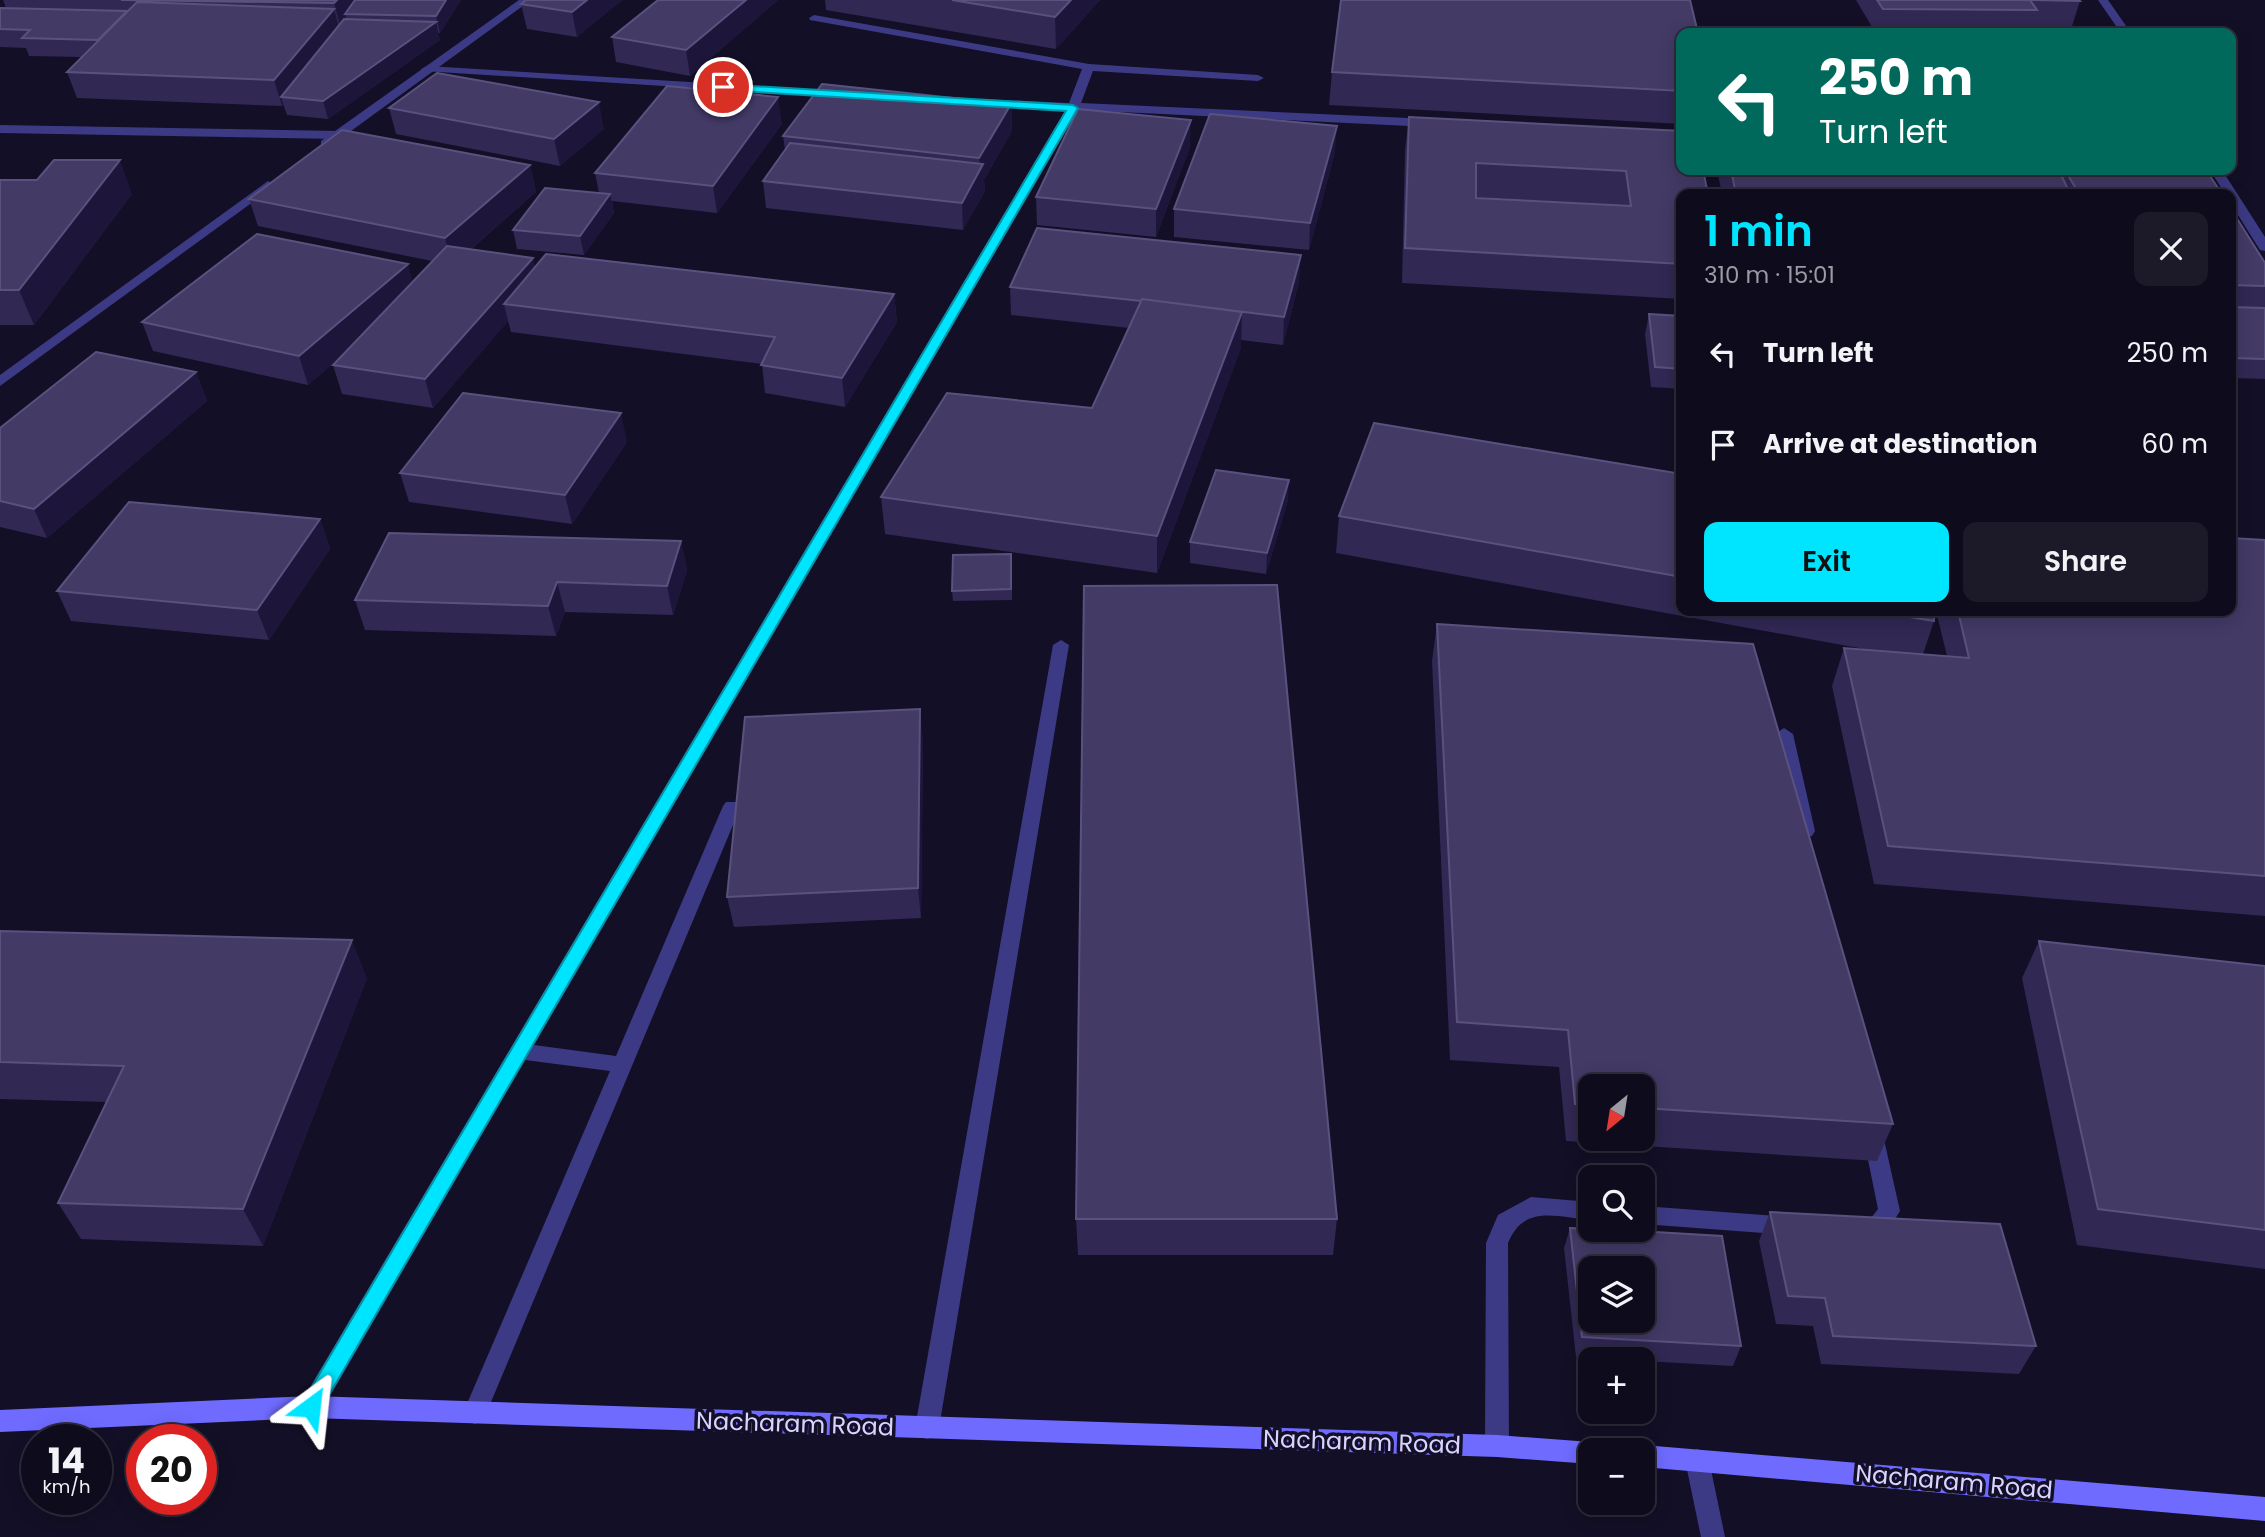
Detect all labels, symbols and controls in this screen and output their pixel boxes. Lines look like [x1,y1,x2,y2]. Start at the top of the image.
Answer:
text: 250 m [1819,44,1973,112]
icon: left [1704,56,1795,147]
pin [693,57,753,117]
icon: arrive [704,68,742,106]
text: Turn left [1819,109,1948,154]
text: 1 min [1704,202,1813,261]
button: close [2134,212,2208,286]
text: 310 m · 15:01 [1704,259,1835,291]
icon: left [1704,335,1742,373]
text: Turn left [1763,335,1874,371]
text: 250 m [2127,335,2208,371]
icon: arrive [1704,426,1742,464]
text: Arrive at destination [1763,426,2038,462]
text: 60 m [2141,426,2208,462]
button: Exit [1704,522,1949,602]
button: Share [1963,522,2208,602]
north arrow [1578,1074,1656,1152]
map controls [1578,1074,1655,1515]
button: search [1578,1165,1655,1242]
button: layers [1578,1256,1655,1333]
button: + [1578,1347,1655,1424]
position arrow [274,1370,348,1444]
street label: Nacharam Road [696,1404,895,1443]
street label: Nacharam Road [1263,1422,1462,1461]
speed limit sign: 20 [126,1424,217,1515]
text: 14 [48,1436,85,1485]
button: − [1578,1438,1655,1515]
street label: Nacharam Road [1854,1456,2054,1507]
text: km/h [43,1474,90,1499]

